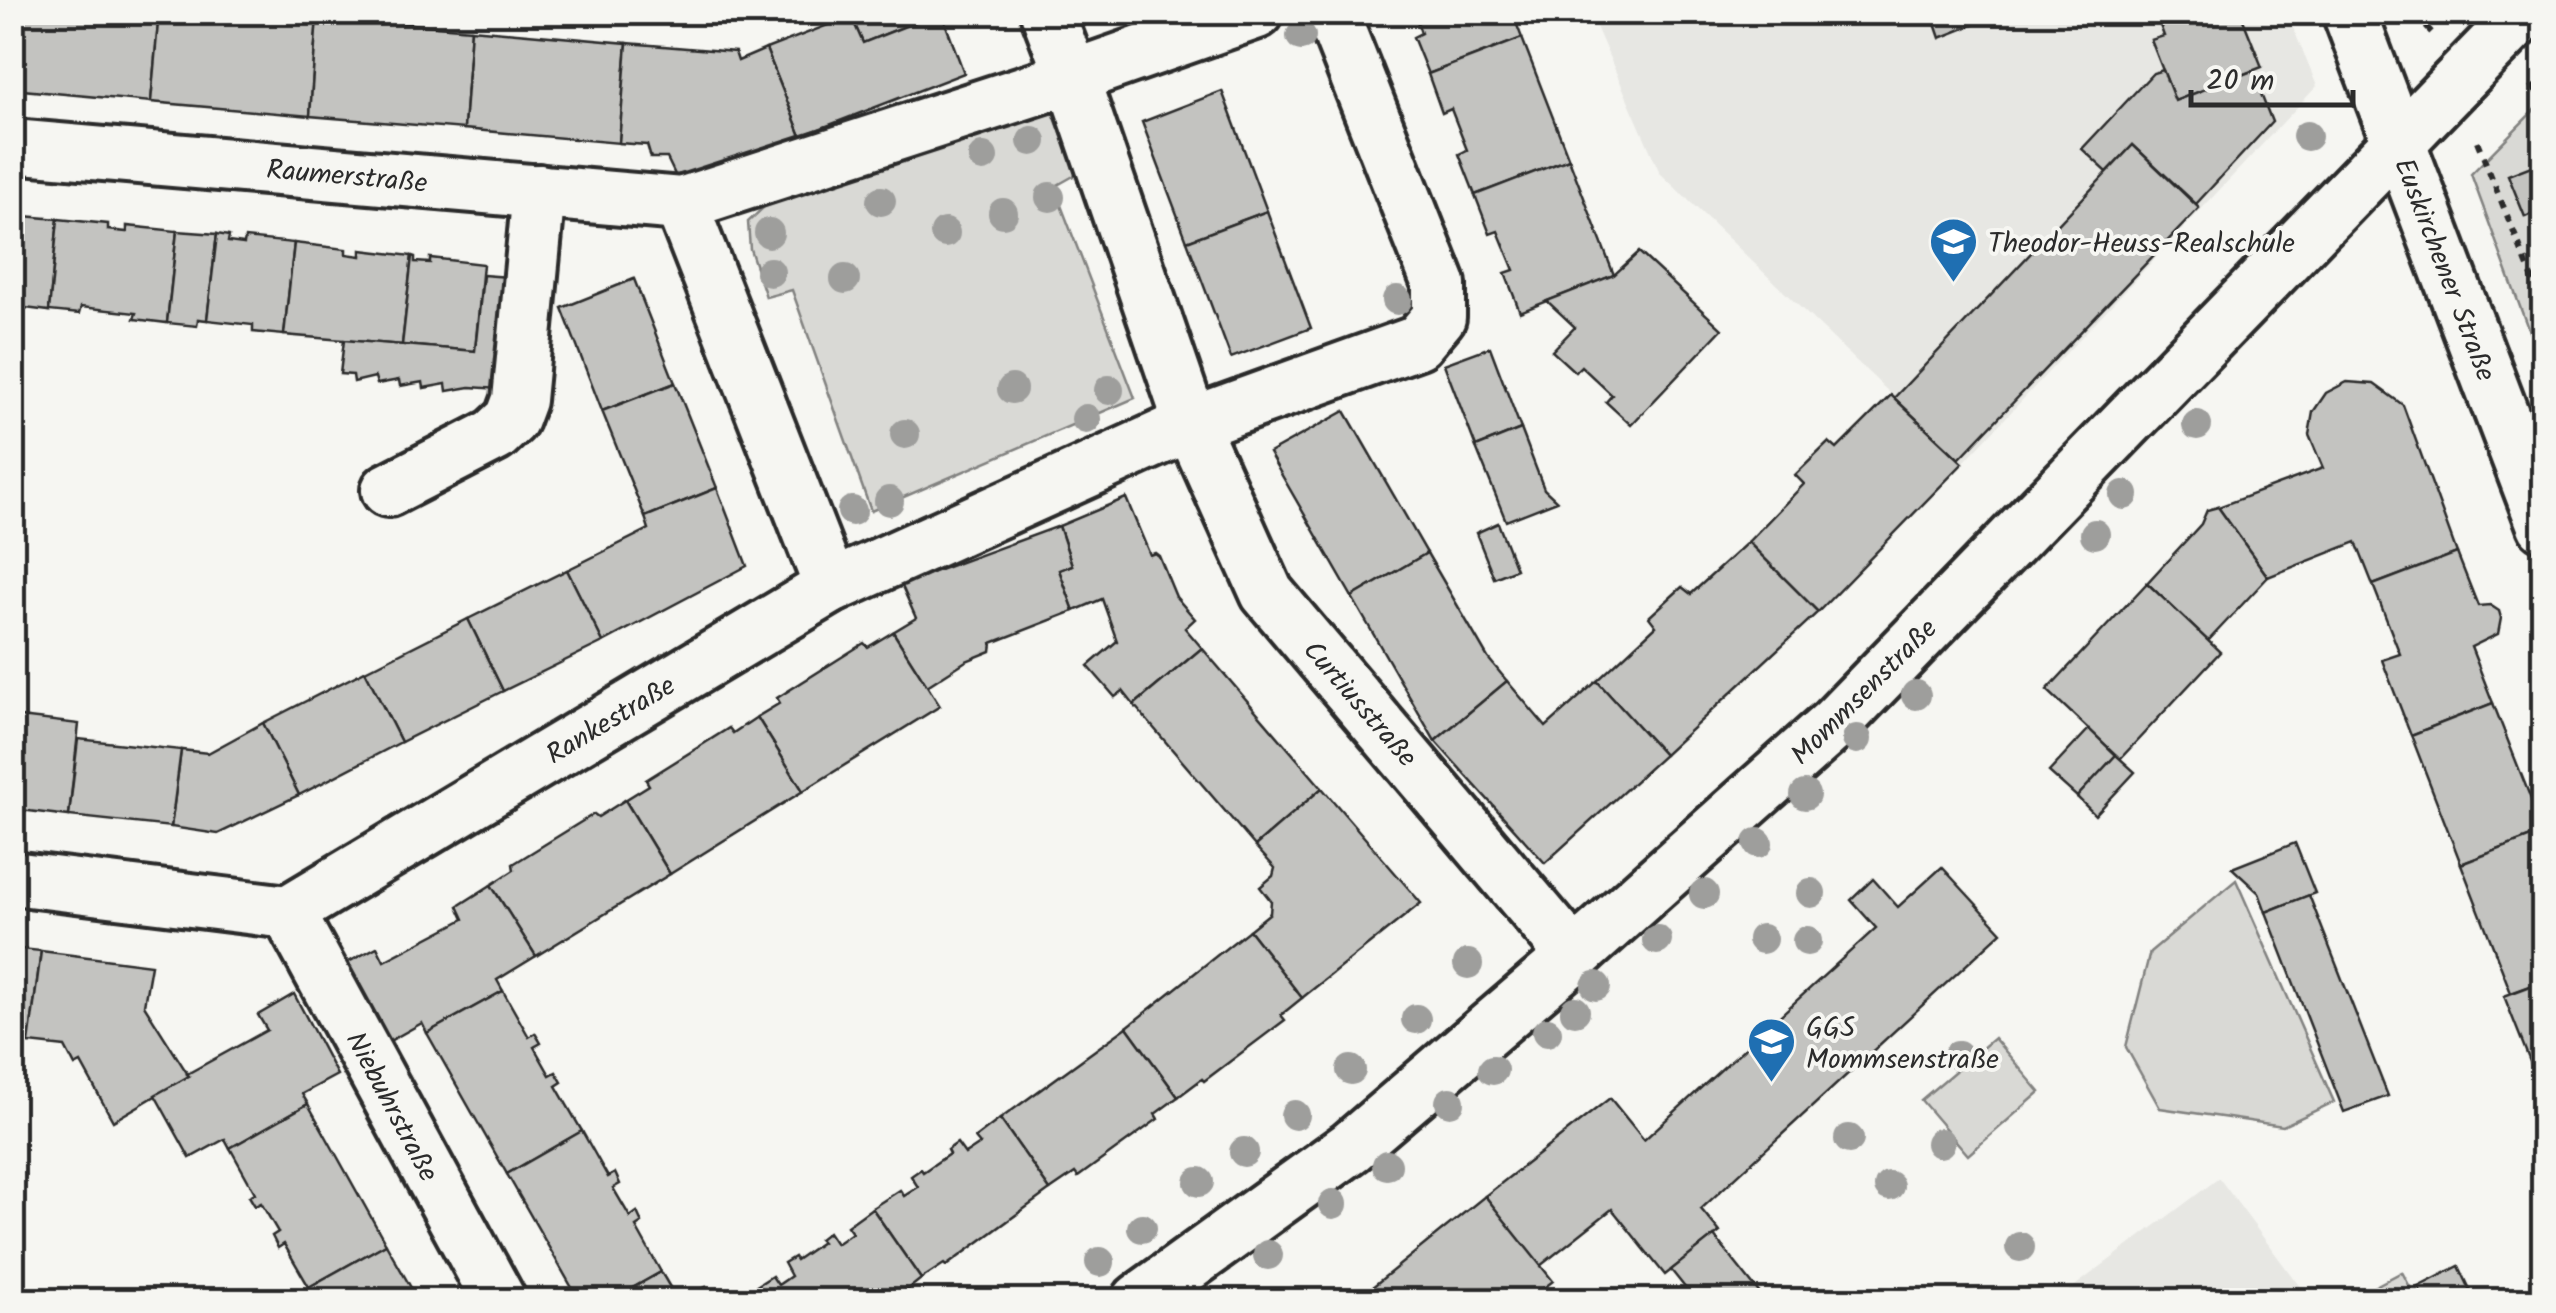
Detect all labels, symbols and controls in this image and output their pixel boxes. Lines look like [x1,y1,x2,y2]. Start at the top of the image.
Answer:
scale bar [2191,45,2354,107]
text: 20 m [2206,58,2274,106]
street label: Raumerstraße [264,148,429,207]
street label: Euskirchener Straße [2380,152,2507,388]
school or university icon: Theodor-Heuss-Realschule [1927,216,1979,284]
place label: Theodor-Heuss-Realschule [1988,222,2295,267]
street label: Mommsenstraße [1781,608,1949,777]
street label: Curtiusstraße [1291,631,1428,779]
street label: Rankestraße [538,664,685,778]
place label: GGS Mommsenstraße [1806,1006,1999,1083]
school or university icon: GGS Mommsenstraße [1745,1016,1797,1084]
street label: Niebuhrstraße [332,1024,450,1191]

